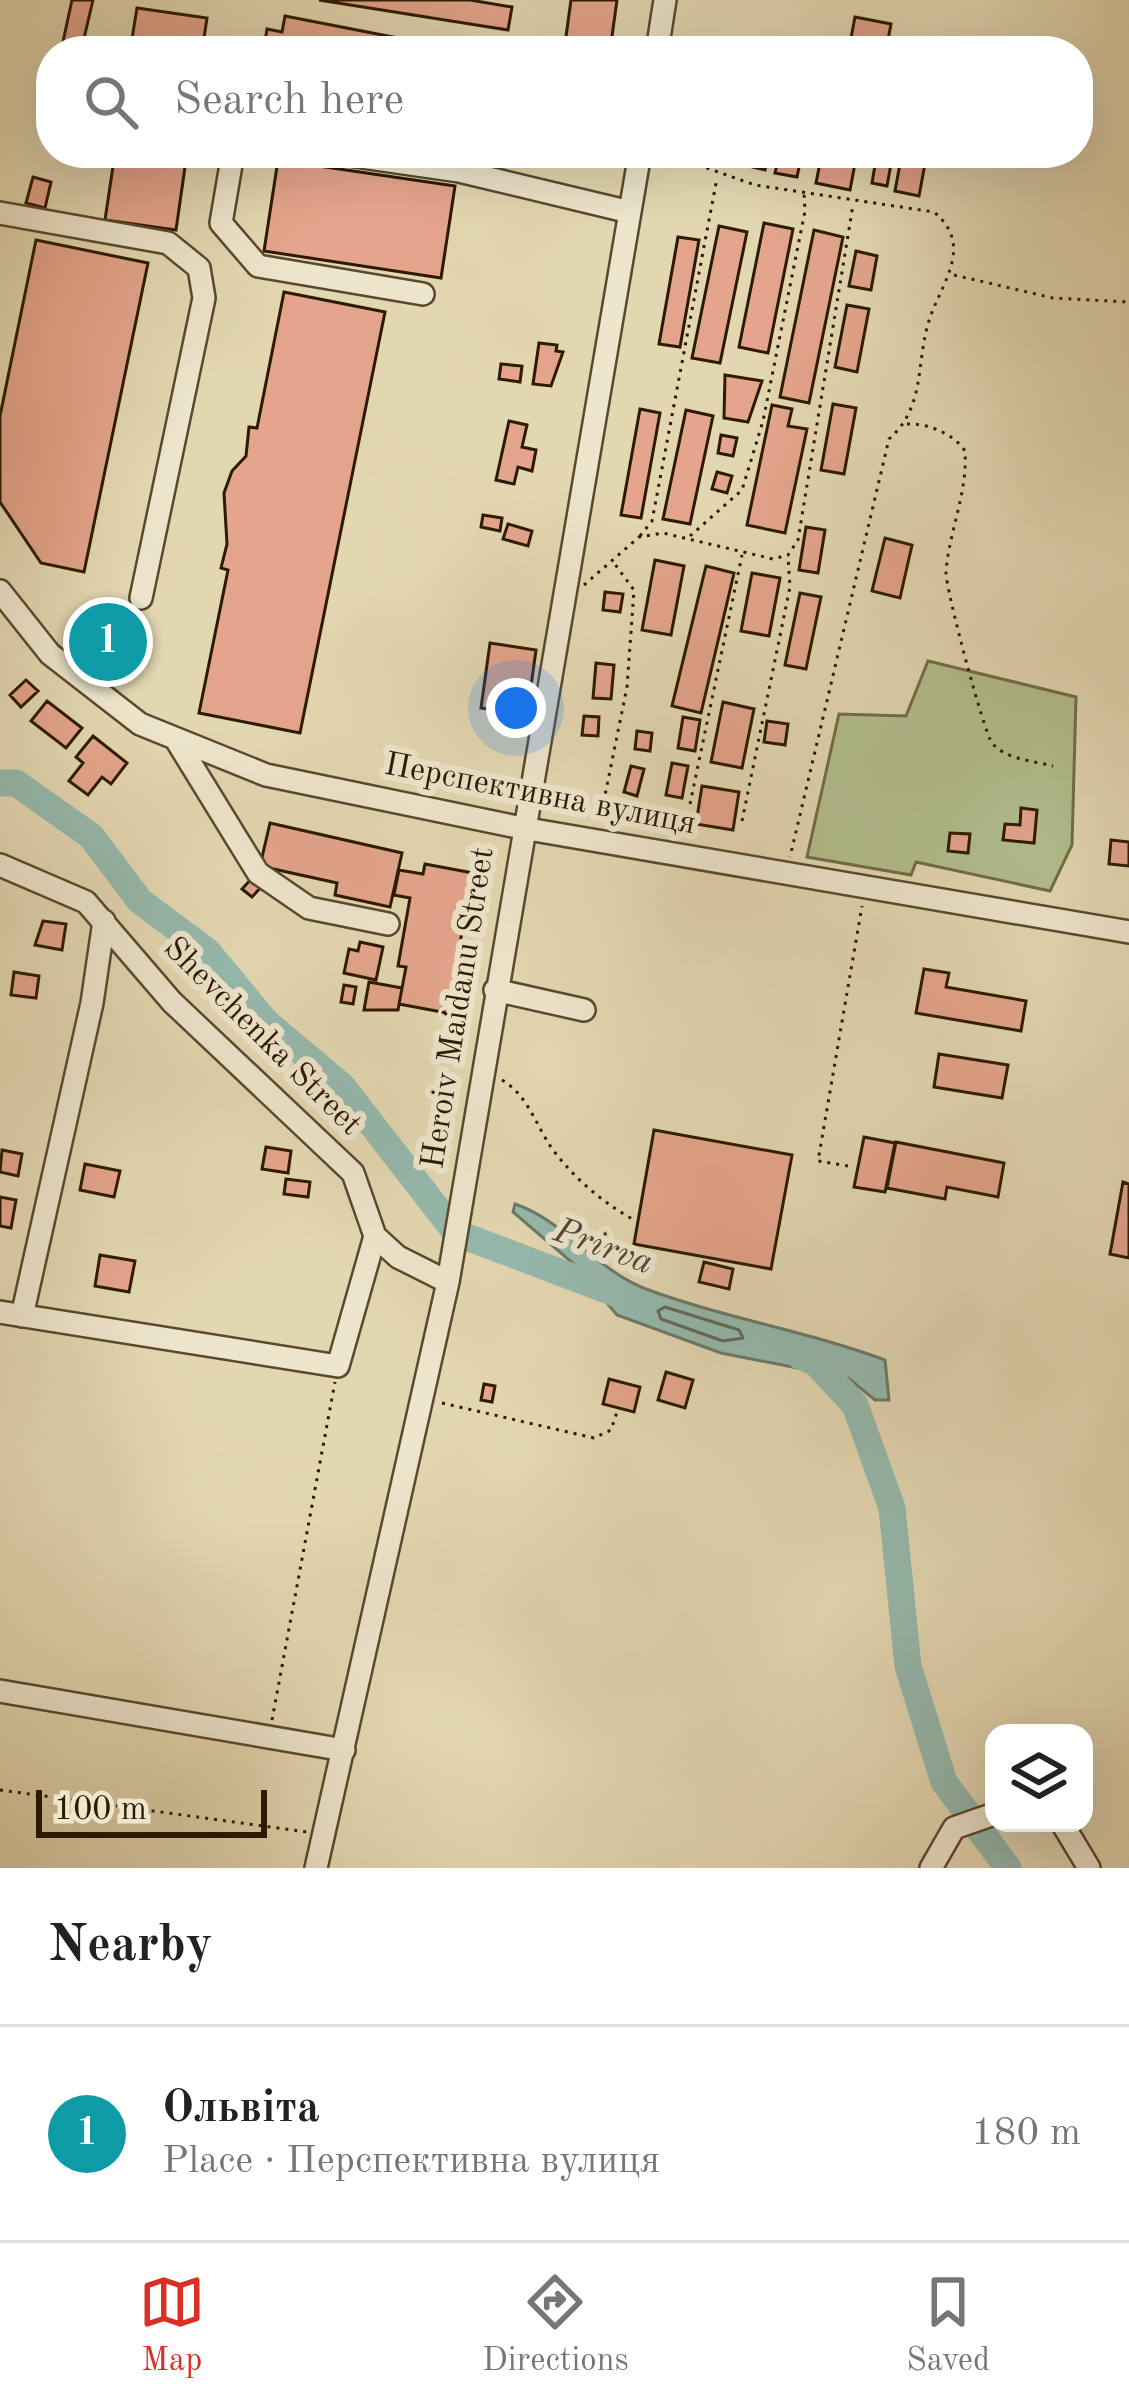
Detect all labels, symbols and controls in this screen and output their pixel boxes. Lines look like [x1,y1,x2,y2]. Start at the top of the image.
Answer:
search box [36,36,1093,168]
icon: search [78,69,144,135]
text: Search here [174,79,404,124]
pin: 1 [69,597,147,687]
your location [486,678,546,738]
street label: Перспективна вулиця [382,749,698,841]
street label: Heroiv Maidanu Street [417,845,501,1171]
street label: Shevchenka Street [157,932,367,1142]
water label: Prirva [548,1213,657,1282]
map controls [985,1724,1093,1832]
button: layers [985,1724,1093,1832]
scale bar [36,1784,267,1837]
text: 100 m [54,1794,147,1827]
text: Nearby [48,1921,213,1972]
text: Ольвіта [162,2087,320,2132]
text: 1 [76,2114,98,2153]
text: 180 m [971,2114,1081,2153]
text: Place · Перспективна вулиця [162,2142,660,2181]
tab: Map [139,2269,205,2382]
tab: Directions [482,2269,629,2382]
tab: Saved [906,2269,990,2382]

